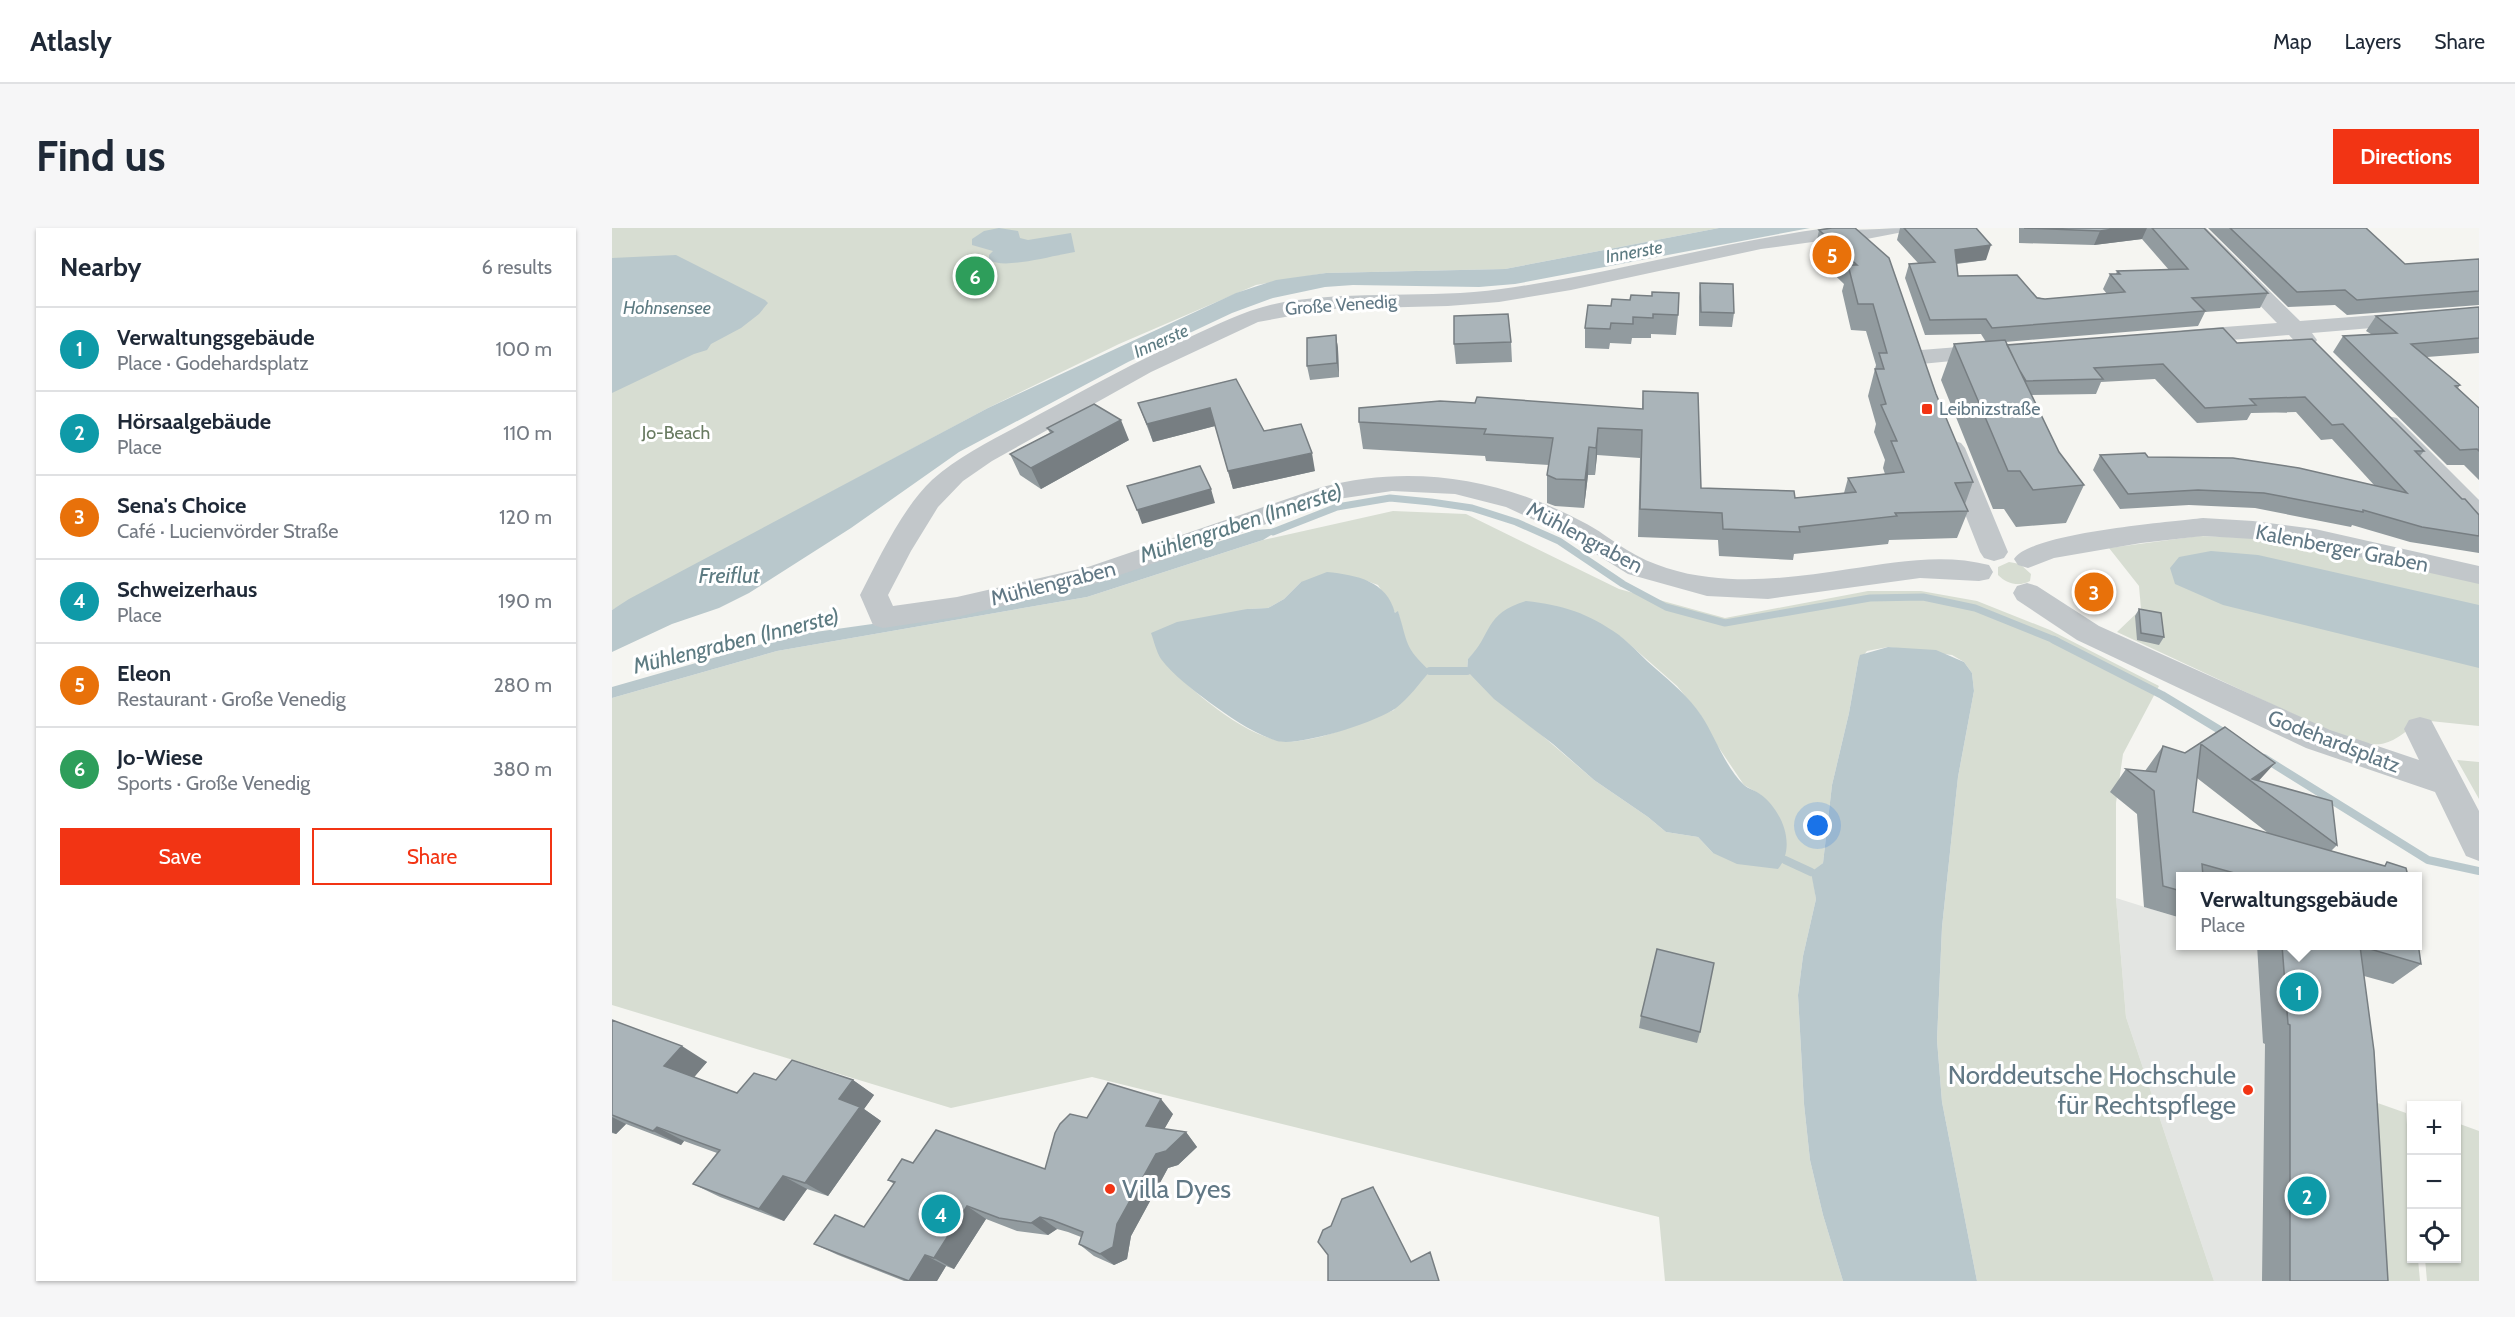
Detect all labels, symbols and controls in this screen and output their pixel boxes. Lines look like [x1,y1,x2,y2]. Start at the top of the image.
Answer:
text: Atlasly [30,24,112,58]
text: Map [2273,29,2312,54]
text: Layers [2345,29,2401,54]
text: Share [2434,29,2485,54]
button: Directions [2333,129,2479,184]
text: Find us [36,130,165,182]
pin: 5 [1812,232,1852,278]
water label: Innerste [1604,236,1664,268]
text: Nearby [60,251,141,283]
pin: 6 [956,254,994,298]
text: 6 results [481,255,552,279]
street label: Große Venedig [1284,290,1399,320]
water label: Hohnsensee [623,297,711,319]
water label: Innerste [1130,319,1192,363]
text: Verwaltungsgebäude [117,324,315,351]
text: 1 [76,337,83,361]
text: 100 m [496,337,552,361]
text: Place · Godehardsplatz [117,351,309,375]
place label: Leibnizstraße [1939,398,2040,420]
marker: Leibnizstraße [1920,402,1934,416]
text: Hörsaalgebäude [117,408,271,435]
text: 2 [74,421,85,445]
text: 110 m [503,421,552,445]
park label: Jo-Beach [641,422,710,444]
text: Place [117,435,162,459]
water label: Mühlengraben (Innerste) [1135,477,1346,569]
text: Sena's Choice [117,492,246,519]
street label: Mühlengraben [1523,496,1647,578]
text: 3 [74,505,85,529]
text: 120 m [499,505,552,529]
text: Café · Lucienvörder Straße [117,519,339,543]
street label: Kalenberger Graben [2253,519,2431,577]
street label: Mühlengraben [988,555,1118,611]
water label: Freiflut [699,562,761,589]
pin: 3 [2074,570,2114,614]
text: Schweizerhaus [117,576,257,603]
text: 4 [73,589,86,613]
text: 190 m [498,589,552,613]
water label: Mühlengraben (Innerste) [629,602,842,680]
text: Place [117,603,162,627]
text: Eleon [117,660,171,687]
text: 5 [74,673,85,697]
text: 280 m [493,673,552,697]
text: Restaurant · Große Venedig [117,687,346,711]
street label: Godehardsplatz [2264,704,2404,778]
text: Jo-Wiese [117,744,203,771]
text: 6 [74,757,85,781]
text: 380 m [493,757,552,781]
text: Sports · Große Venedig [117,771,310,795]
your location [1803,811,1832,840]
button: Save [60,828,300,885]
button: Share [312,828,552,885]
popup [2176,872,2422,950]
text: Verwaltungsgebäude [2200,886,2398,913]
text: Place [2200,913,2245,937]
pin: 1 [2280,970,2318,1014]
place label: Norddeutsche Hochschule für Rechtspflege [1948,1059,2236,1121]
marker: Norddeutsche Hochschule für Rechtspflege [2241,1083,2255,1097]
map controls [2407,1101,2461,1263]
button: + [2407,1101,2461,1155]
button: − [2407,1155,2461,1209]
place label: Villa Dyes [1122,1173,1231,1205]
pin: 2 [2288,1174,2326,1218]
marker: Villa Dyes [1103,1182,1117,1196]
pin: 4 [922,1192,960,1236]
button: locate [2407,1209,2461,1263]

